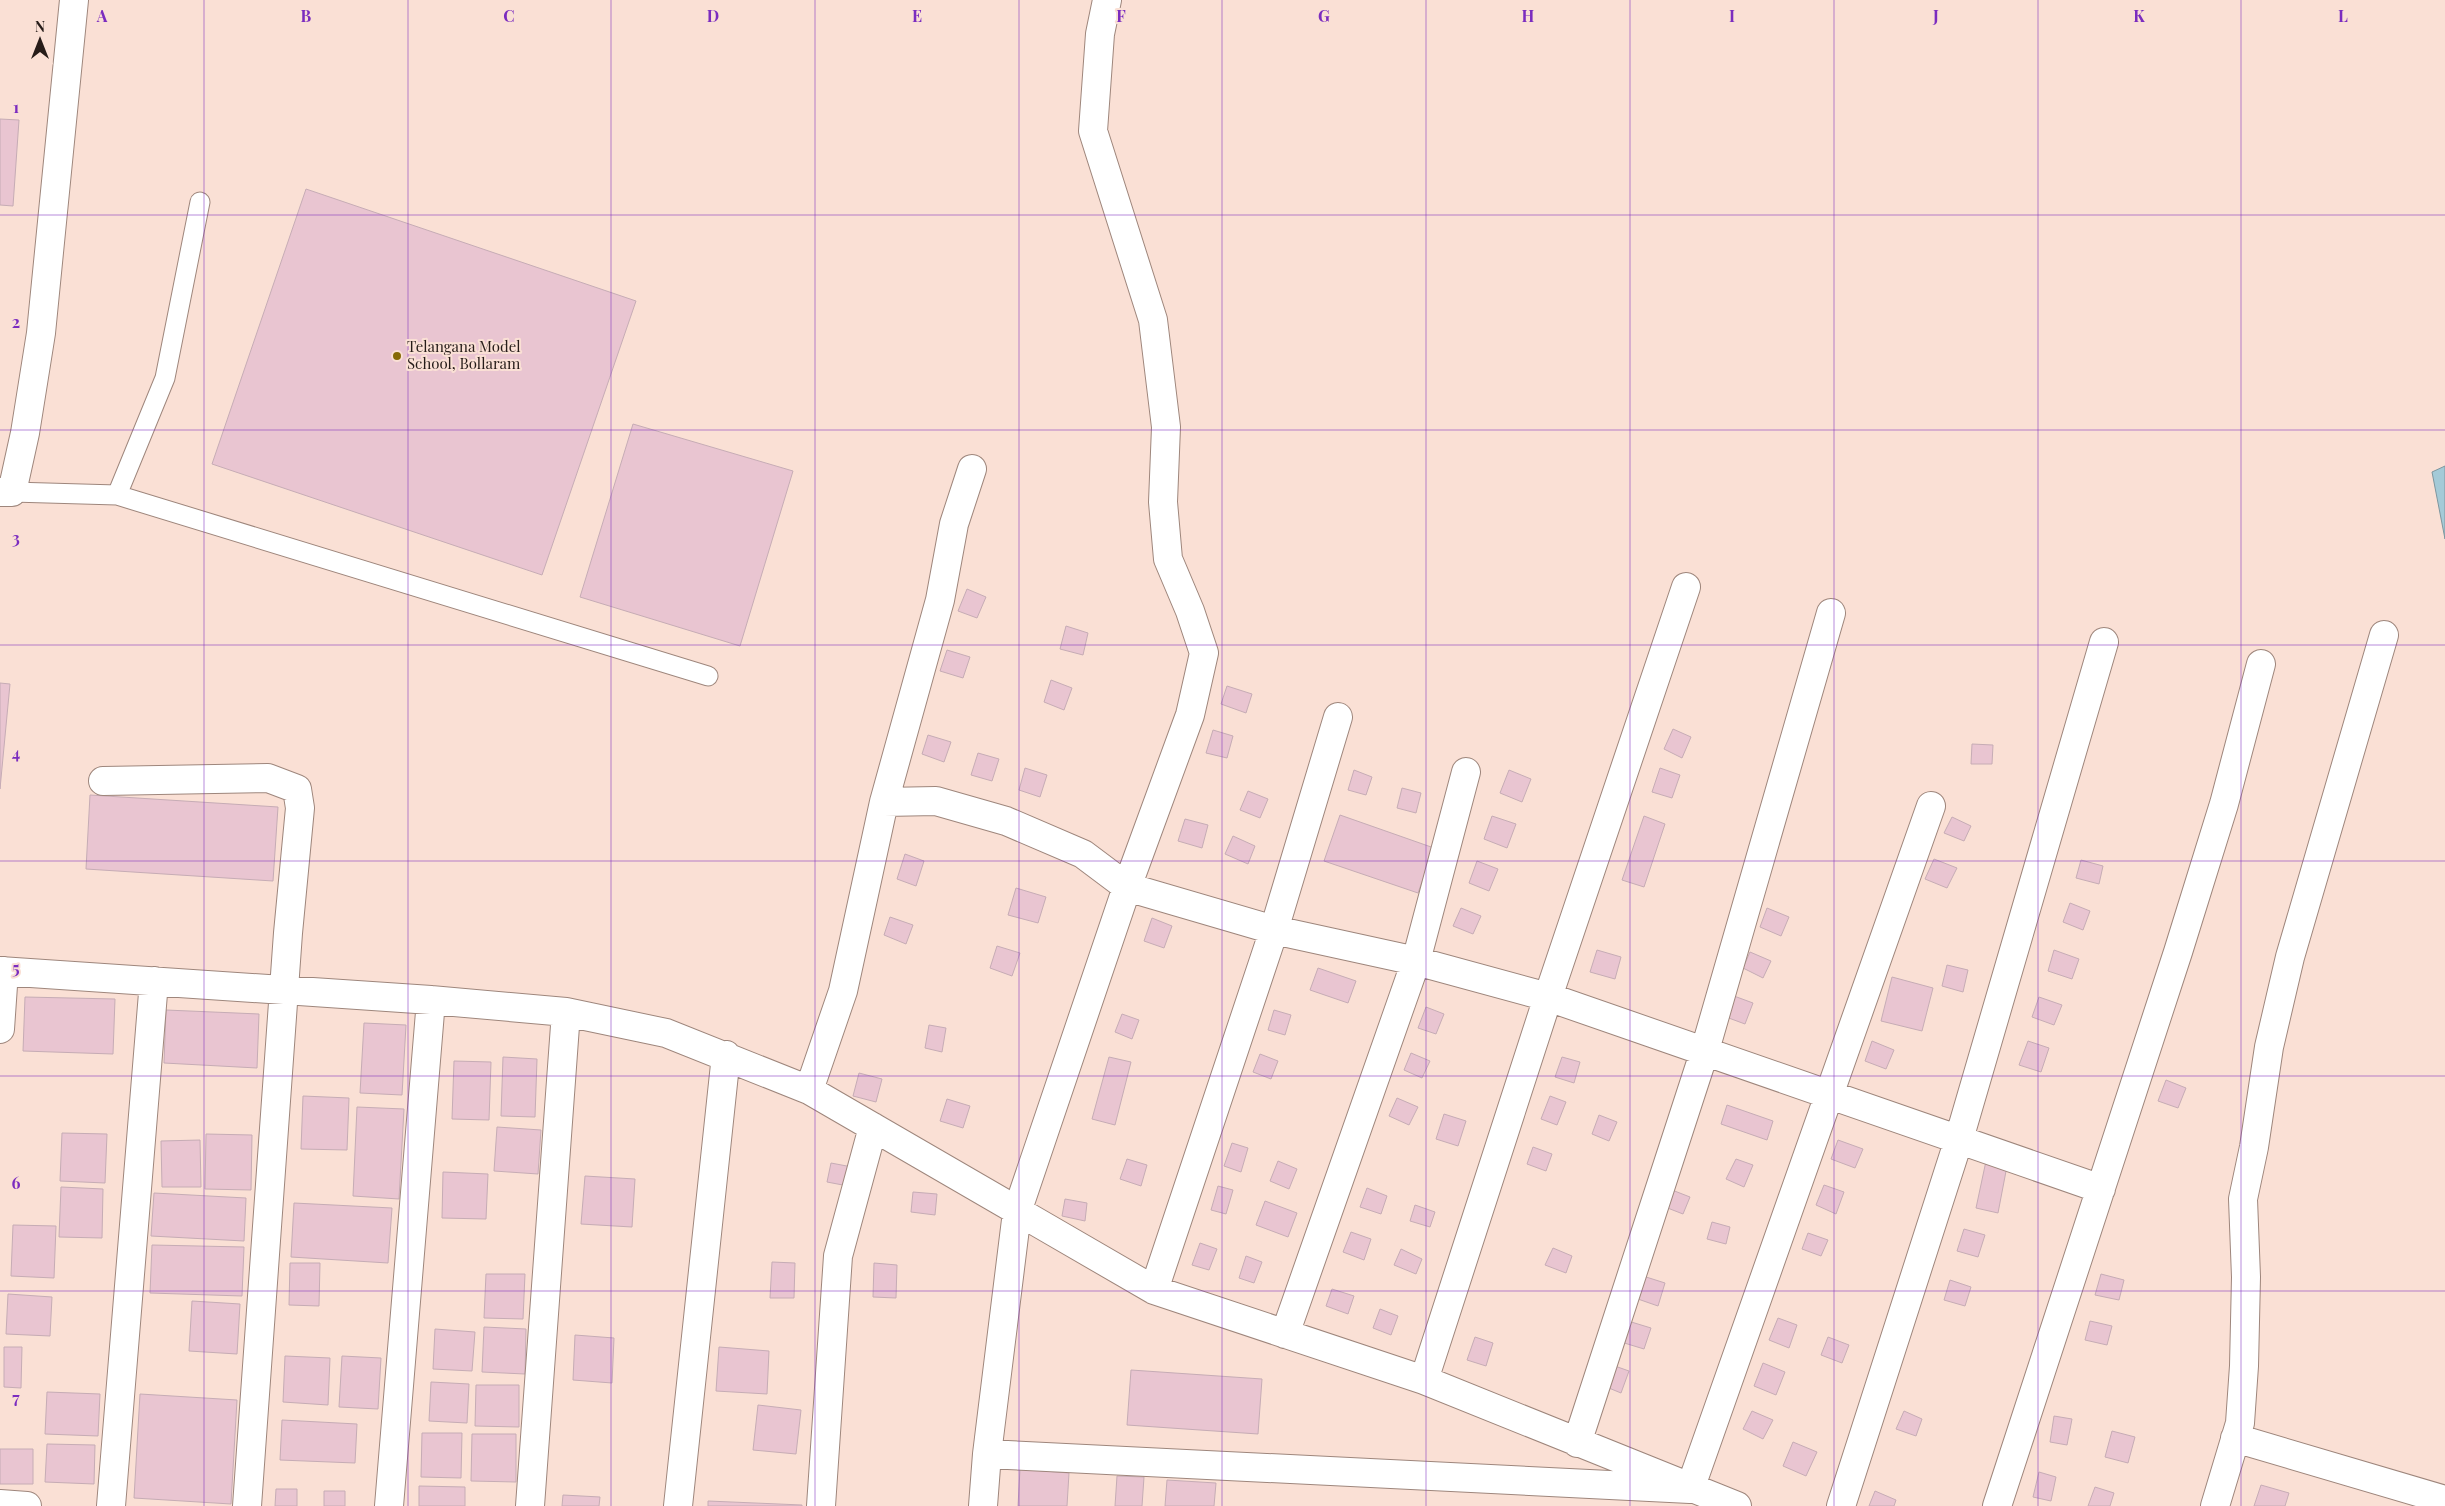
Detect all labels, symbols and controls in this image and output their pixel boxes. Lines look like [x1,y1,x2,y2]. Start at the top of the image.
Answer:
text: A [96,5,108,26]
text: B [301,5,312,26]
text: C [503,5,515,26]
text: D [707,5,719,26]
text: E [912,5,922,26]
text: F [1116,5,1126,26]
text: G [1318,5,1330,26]
text: H [1522,5,1535,26]
text: I [1729,5,1735,26]
text: J [1932,5,1939,26]
text: K [2133,5,2145,26]
text: L [2338,5,2348,26]
north arrow [15,15,65,65]
text: N [35,17,45,36]
text: 1 [13,96,19,117]
text: 2 [12,311,20,332]
place label: Telangana Model School, Bollaram [407,336,521,373]
marker: Telangana Model School, Bollaram [391,350,403,362]
text: 3 [12,527,20,548]
text: 4 [12,742,20,763]
text: 5 [12,957,20,978]
text: 6 [12,1172,21,1193]
text: 7 [12,1387,20,1408]

